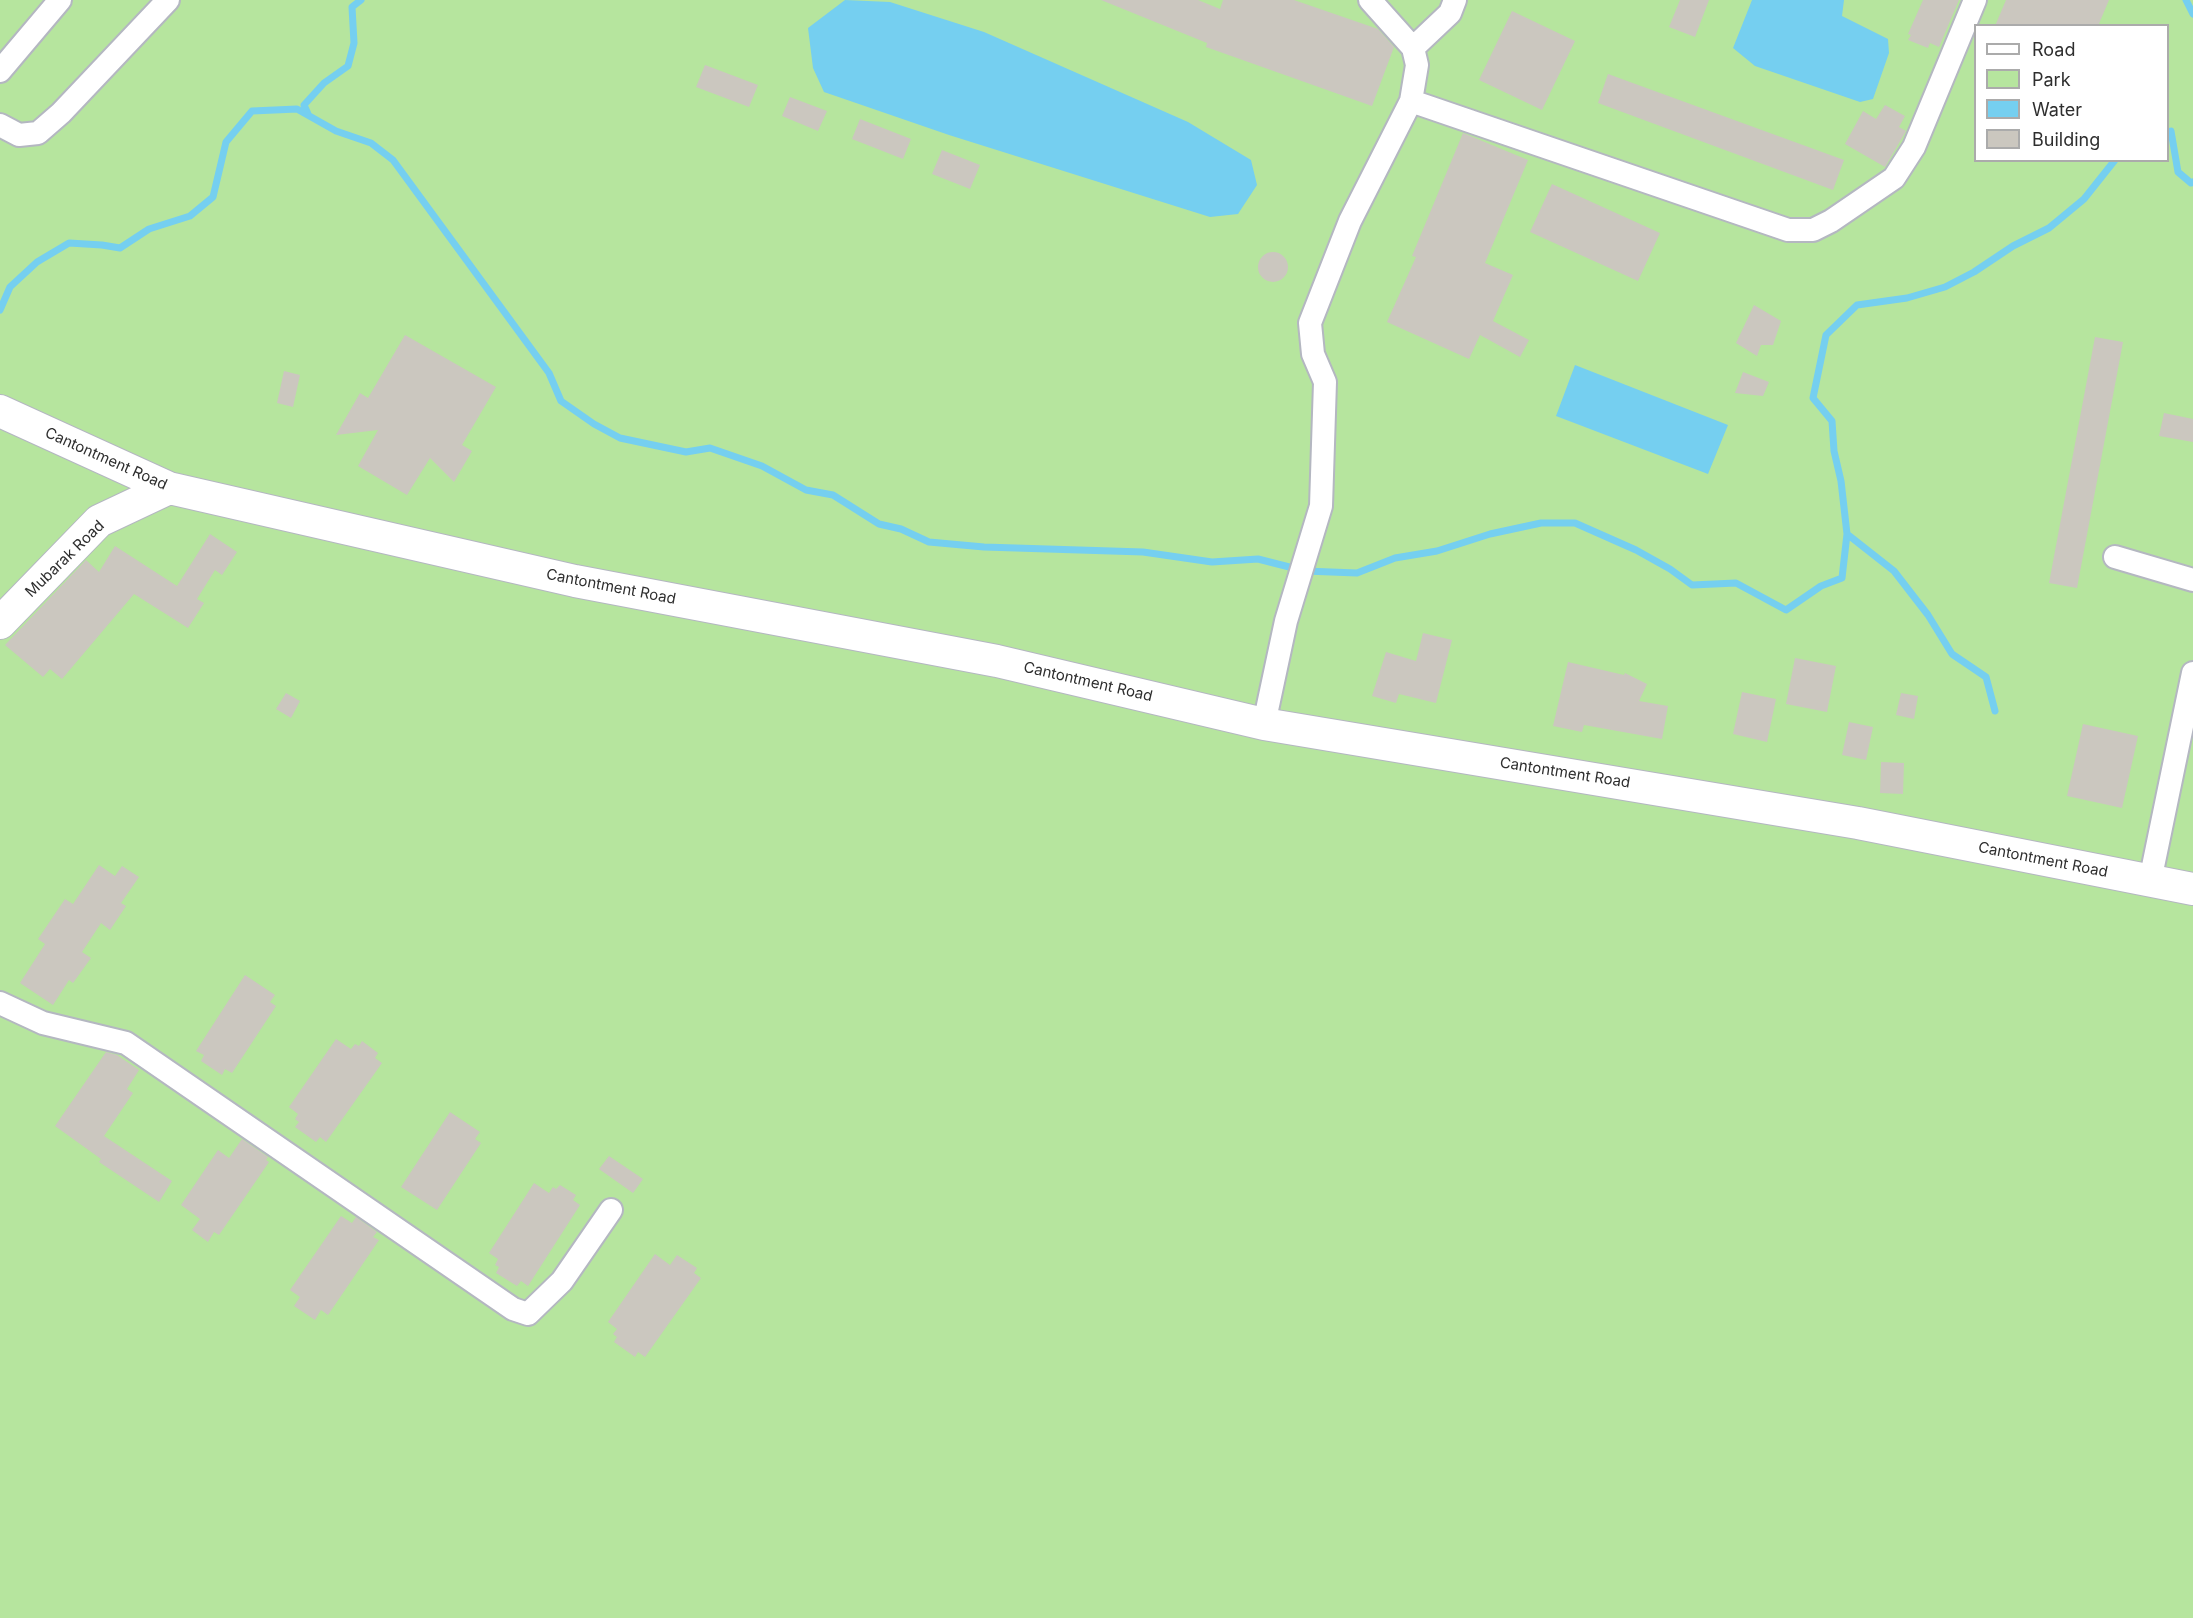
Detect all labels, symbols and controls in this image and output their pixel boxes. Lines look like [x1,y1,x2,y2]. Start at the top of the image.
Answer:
legend [1974,24,2169,162]
text: Road [2032,39,2075,60]
text: Park [2032,69,2071,90]
text: Water [2032,99,2082,120]
text: Building [2032,129,2100,150]
street label: Cantontment Road [42,424,170,494]
street label: Mubarak Road [22,517,108,601]
street label: Cantontment Road [545,566,677,608]
street label: Cantontment Road [1022,658,1154,706]
street label: Cantontment Road [1498,754,1632,792]
street label: Cantontment Road [1977,839,2109,881]

